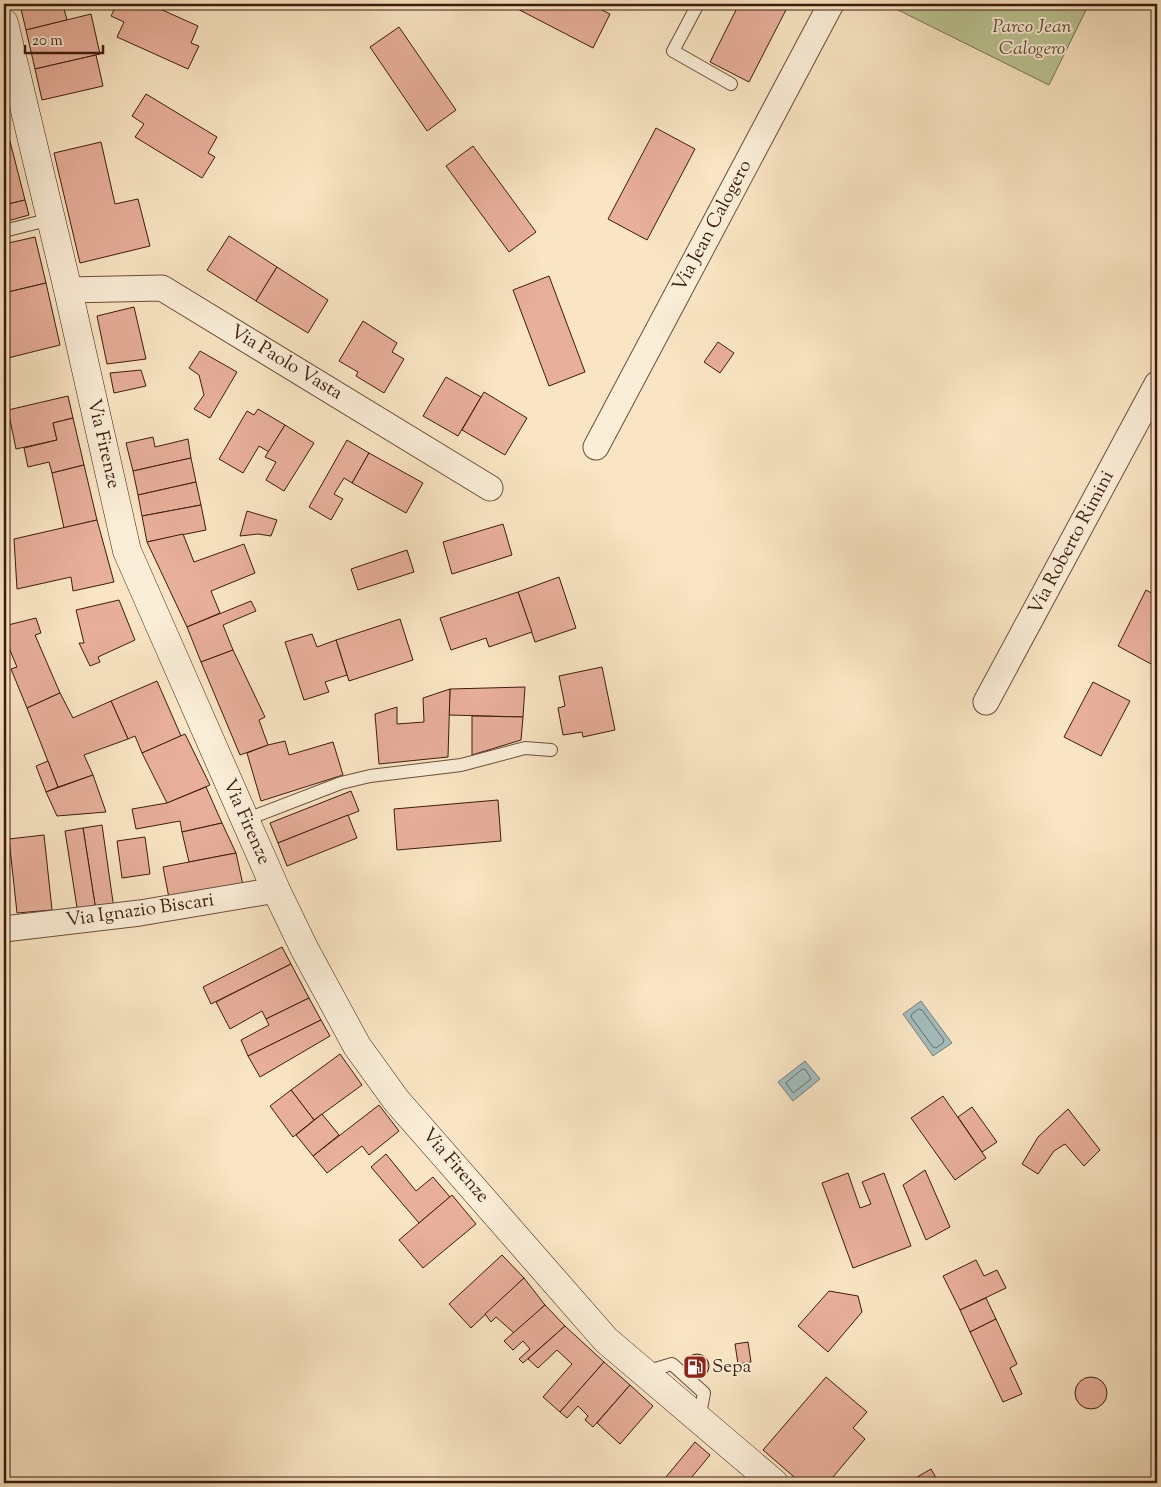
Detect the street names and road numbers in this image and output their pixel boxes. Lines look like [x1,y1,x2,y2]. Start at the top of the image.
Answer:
street label: Via Jean Calogero [667,155,759,297]
street label: Via Paolo Vasta [225,319,348,407]
street label: Via Firenze [80,397,126,492]
street label: Via Roberto Rimini [1023,466,1121,620]
street label: Via Firenze [215,775,277,869]
street label: Via Ignazio Biscari [64,887,216,935]
street label: Via Firenze [415,1123,495,1209]

